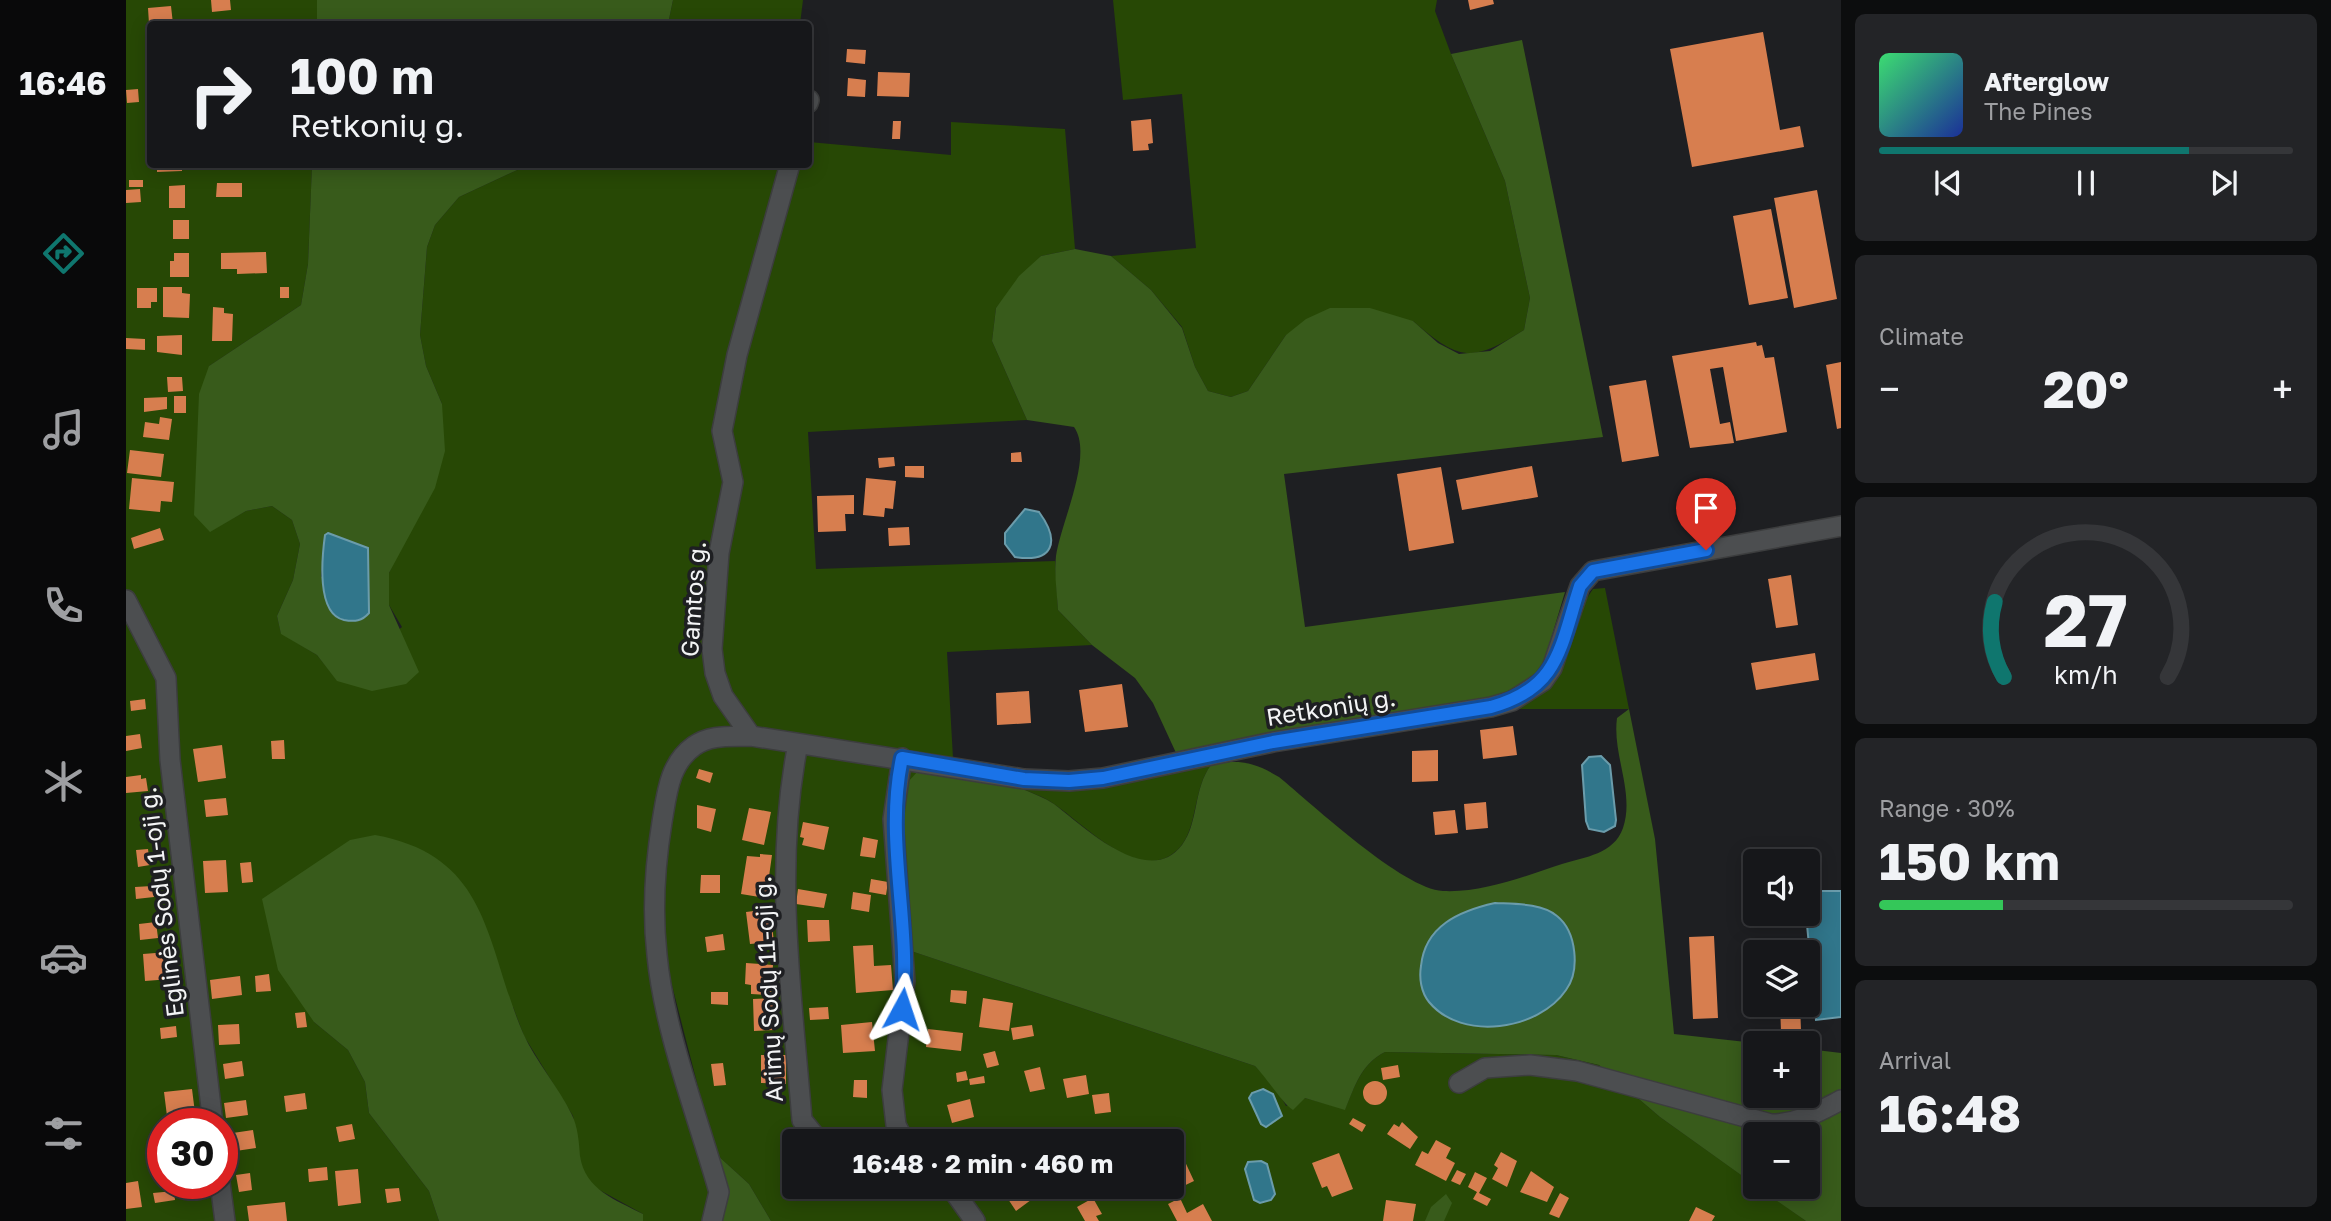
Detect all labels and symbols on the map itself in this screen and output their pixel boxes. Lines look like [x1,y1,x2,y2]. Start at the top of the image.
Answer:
pin [1676,478,1736,550]
street label: Gamtos g. [674,540,711,658]
street label: Retkonių g. [1264,682,1398,731]
street label: Eglinės Sodų 1-oji g. [132,785,189,1019]
street label: Arimų Sodų 11-oji g. [747,875,788,1103]
position arrow [865,972,939,1046]
speed limit sign: 30 [147,1108,238,1199]

